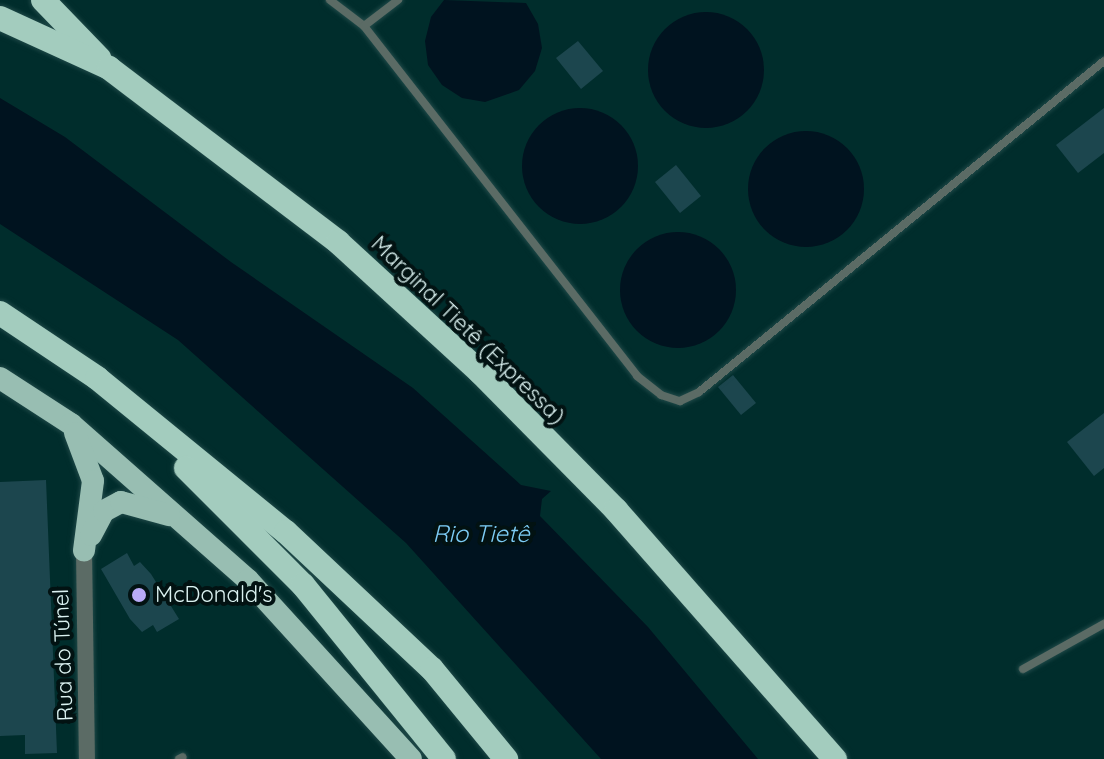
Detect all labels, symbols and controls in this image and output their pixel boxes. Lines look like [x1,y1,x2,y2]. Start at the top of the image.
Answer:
street label: Marginal Tietê (Expressa) [366,231,570,429]
water label: Rio Tietê [432,520,530,548]
place label: McDonald's [155,582,273,608]
marker: McDonald's [130,586,148,604]
street label: Rua do Túnel [47,588,79,722]

